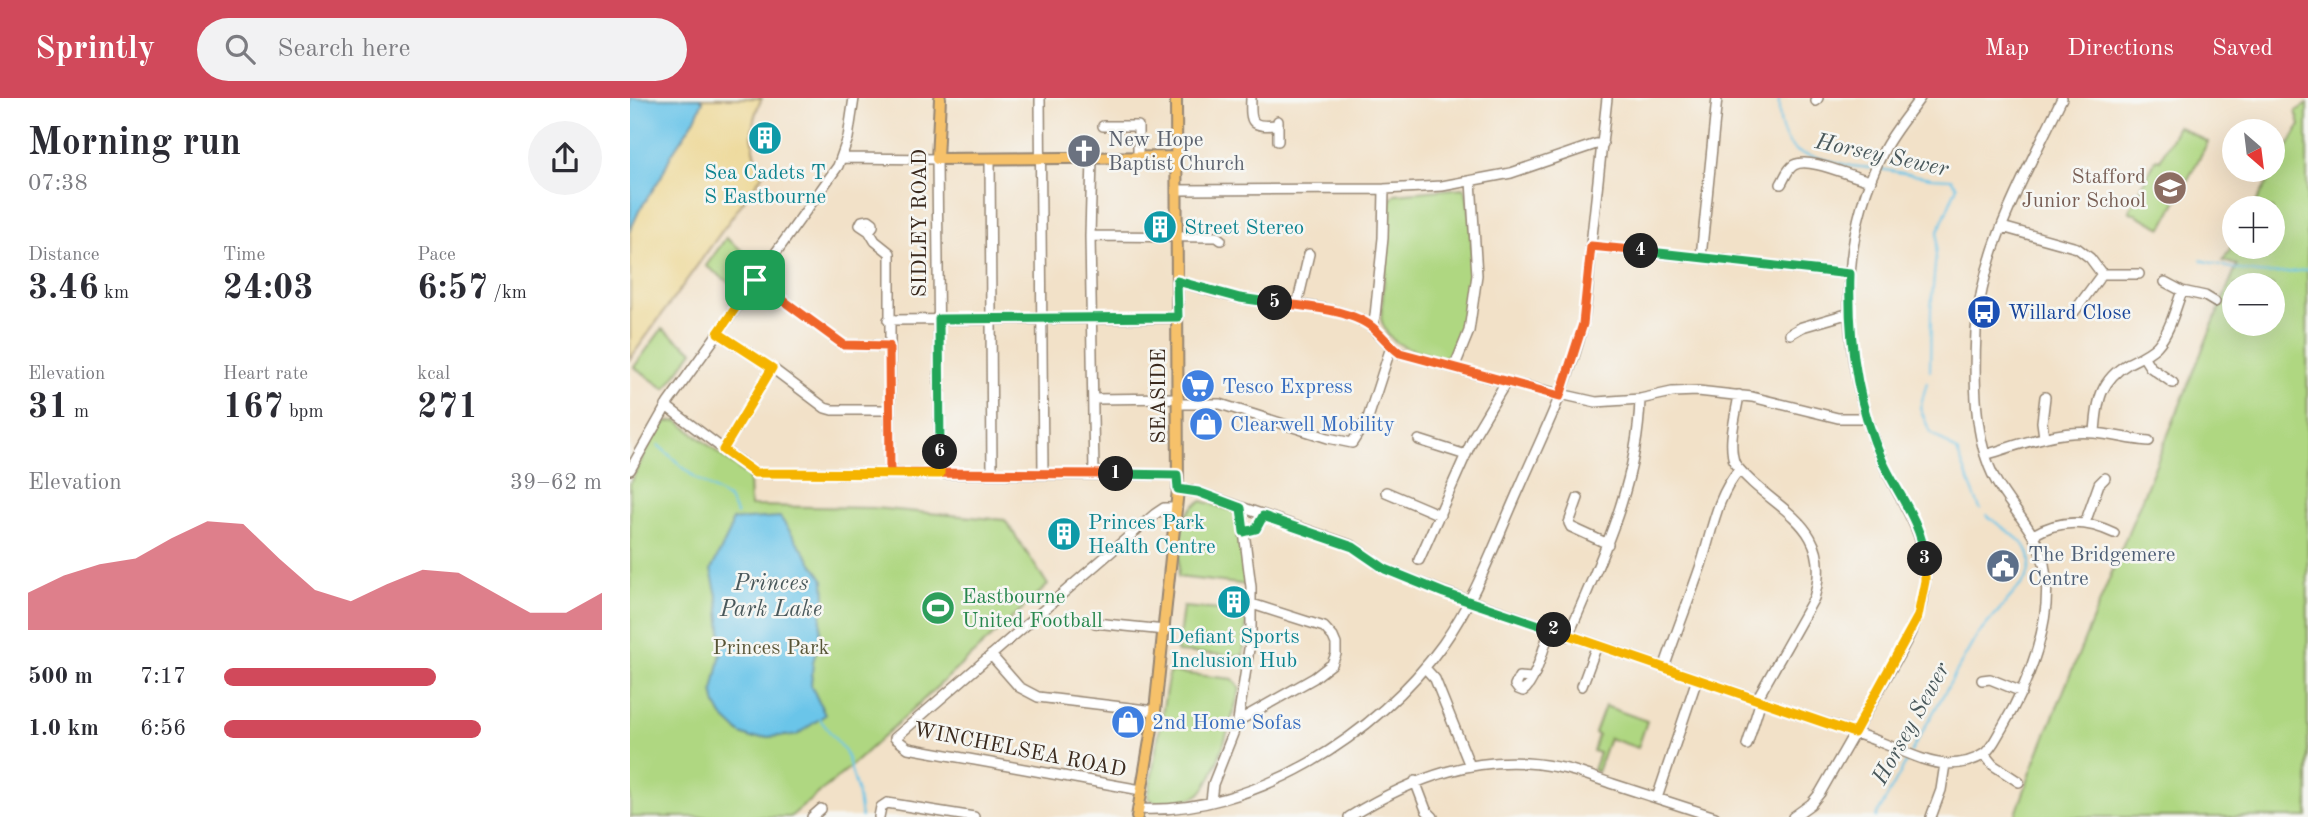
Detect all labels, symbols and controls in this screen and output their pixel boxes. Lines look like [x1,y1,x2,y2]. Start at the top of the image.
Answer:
search box [197,18,687,81]
icon: search [221,30,259,68]
text: Sprintly [35,33,155,66]
text: Search here [277,36,410,62]
text: Map [1985,37,2029,61]
text: Directions [2067,37,2174,61]
text: Saved [2212,37,2273,61]
building icon: Sea Cadets T S Eastbourne [746,119,784,157]
north arrow [2222,119,2286,182]
map controls [2222,119,2285,336]
button: share [528,121,602,195]
text: Morning run [28,125,241,163]
place label: New Hope Baptist Church [1108,130,1245,175]
water label: Horsey Sewer [1812,130,1952,182]
church icon: New Hope Baptist Church [1065,132,1103,170]
street label: SIDLEY ROAD [910,149,931,297]
place label: Sea Cadets T S Eastbourne [704,163,826,208]
place label: Stafford Junior School [2021,167,2146,212]
school or university icon: Stafford Junior School [2151,169,2189,207]
text: 07:38 [28,172,88,195]
button: + [2222,196,2285,259]
building icon: Street Stereo [1141,208,1179,246]
place label: Street Stereo [1184,218,1304,239]
pin: 4 [1623,234,1658,268]
text: 4 [1635,241,1646,260]
text: Distance [28,246,100,265]
text: Time [223,246,265,265]
text: Pace [417,246,456,265]
pin [725,250,785,310]
icon: arrive [736,261,774,299]
text: 3.46 [28,271,99,306]
text: 24:03 [223,271,314,306]
text: 6:57 [417,271,488,306]
button: − [2222,273,2285,336]
text: km [99,284,129,303]
text: /km [488,284,527,303]
pin: 5 [1258,286,1292,320]
text: 5 [1269,293,1280,312]
bus stop icon: Willard Close [1965,293,2003,331]
place label: Willard Close [2008,303,2131,324]
street label: SEASIDE [1149,348,1170,444]
text: Elevation [28,365,105,384]
text: Heart rate [223,365,308,384]
text: kcal [417,365,450,384]
supermarket icon: Tesco Express [1179,367,1217,405]
place label: Tesco Express [1222,377,1353,398]
text: 31 [28,390,69,425]
text: 167 [223,390,284,425]
text: 271 [417,390,478,425]
text: m [69,403,89,422]
text: bpm [284,403,324,422]
shop icon: Clearwell Mobility [1187,405,1225,443]
place label: Clearwell Mobility [1230,415,1395,436]
pin: 6 [922,434,958,470]
text: 6 [934,442,945,461]
pin: 1 [1098,456,1134,492]
text: 1 [1110,464,1121,483]
text: Elevation [28,471,122,494]
text: 39–62 m [510,471,602,494]
place label: Princes Park Health Centre [1088,513,1216,558]
building icon: Princes Park Health Centre [1045,515,1083,553]
pin: 3 [1908,542,1942,576]
place label: The Bridgemere Centre [2028,545,2175,590]
public building icon: The Bridgemere Centre [1984,547,2022,585]
text: 3 [1919,549,1930,568]
water label: Princes Park Lake [719,572,822,621]
building icon: Defiant Sports Inclusion Hub [1215,583,1253,621]
place label: Eastbourne United Football [962,587,1103,632]
sports icon: Eastbourne United Football [919,589,957,627]
pin: 2 [1536,612,1572,648]
text: 2 [1548,620,1559,639]
place label: Defiant Sports Inclusion Hub [1168,627,1300,672]
park label: Princes Park [713,638,830,659]
water label: Horsey Sewer [1868,658,1956,790]
text: 500 m [28,665,93,688]
text: 7:17 [140,665,186,688]
shop icon: 2nd Home Sofas [1109,703,1147,741]
place label: 2nd Home Sofas [1152,713,1301,734]
text: 1.0 km [28,717,99,740]
text: 6:56 [140,717,186,740]
street label: WINCHELSEA ROAD [912,720,1128,781]

